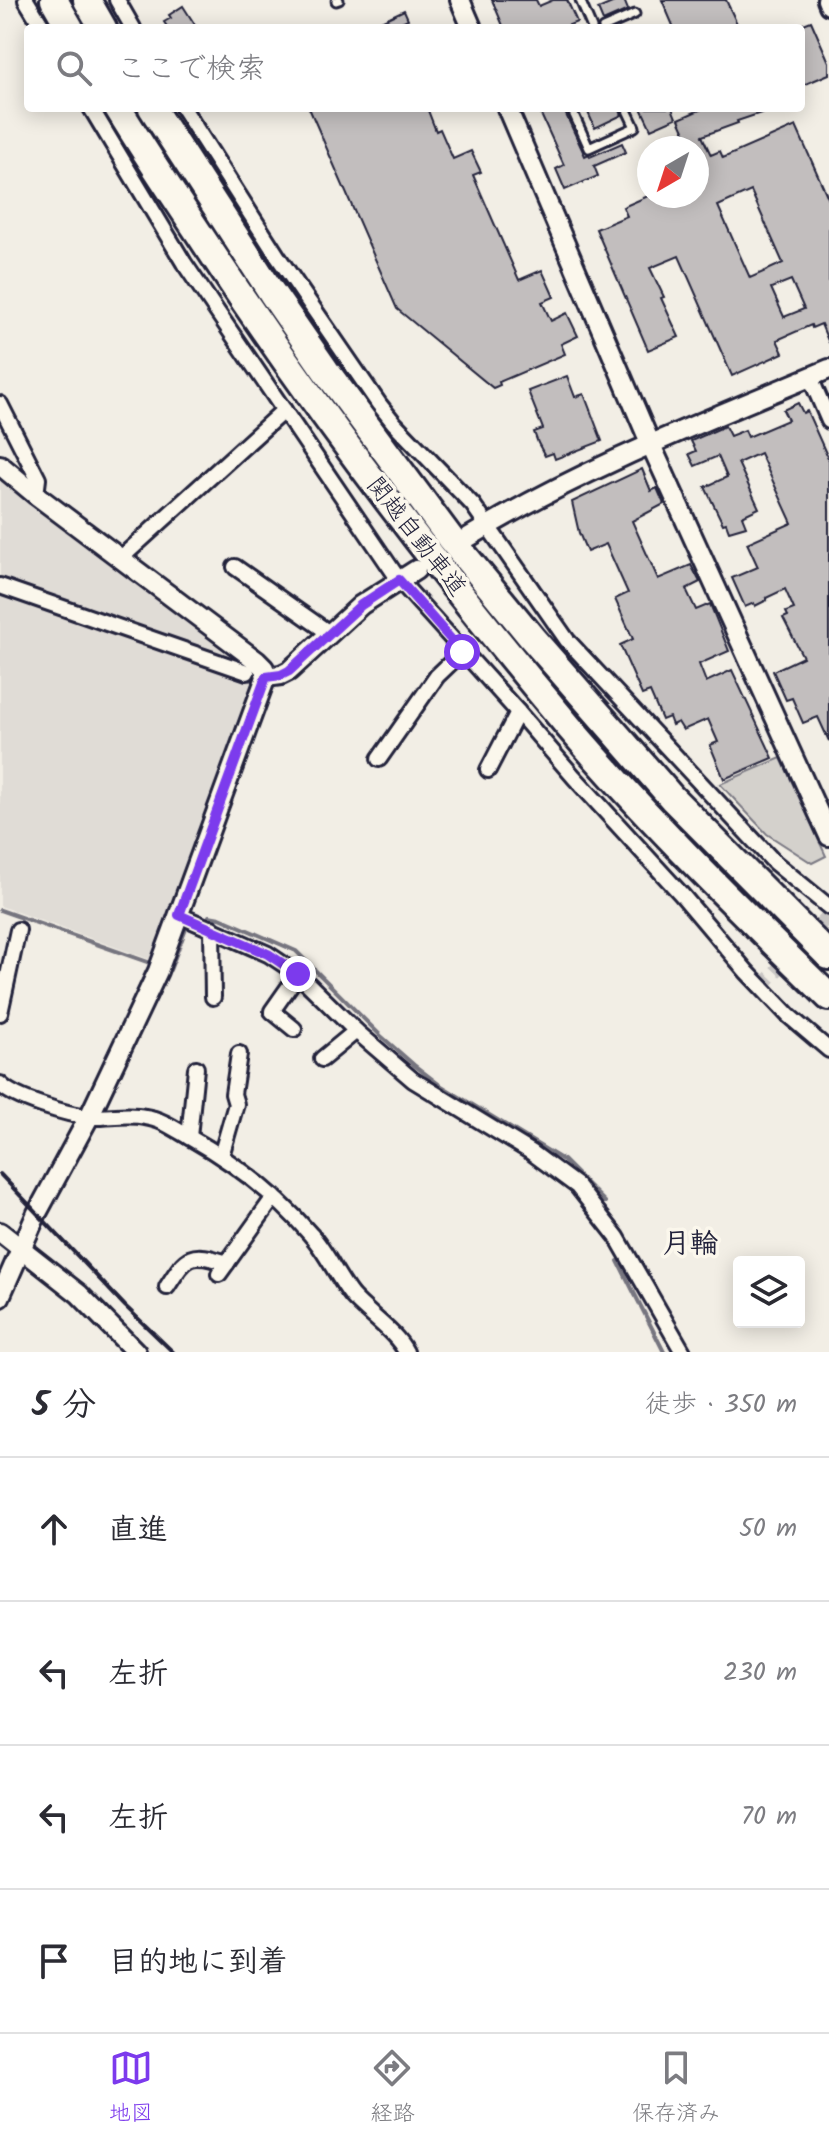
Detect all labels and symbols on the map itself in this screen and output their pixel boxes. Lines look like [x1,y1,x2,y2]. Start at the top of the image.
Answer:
north arrow [637,136,709,208]
street label: 関越自動車道 [356,468,476,606]
route start [444,634,480,670]
route end [280,956,316,992]
district label: 月輪 [662,1222,718,1267]

